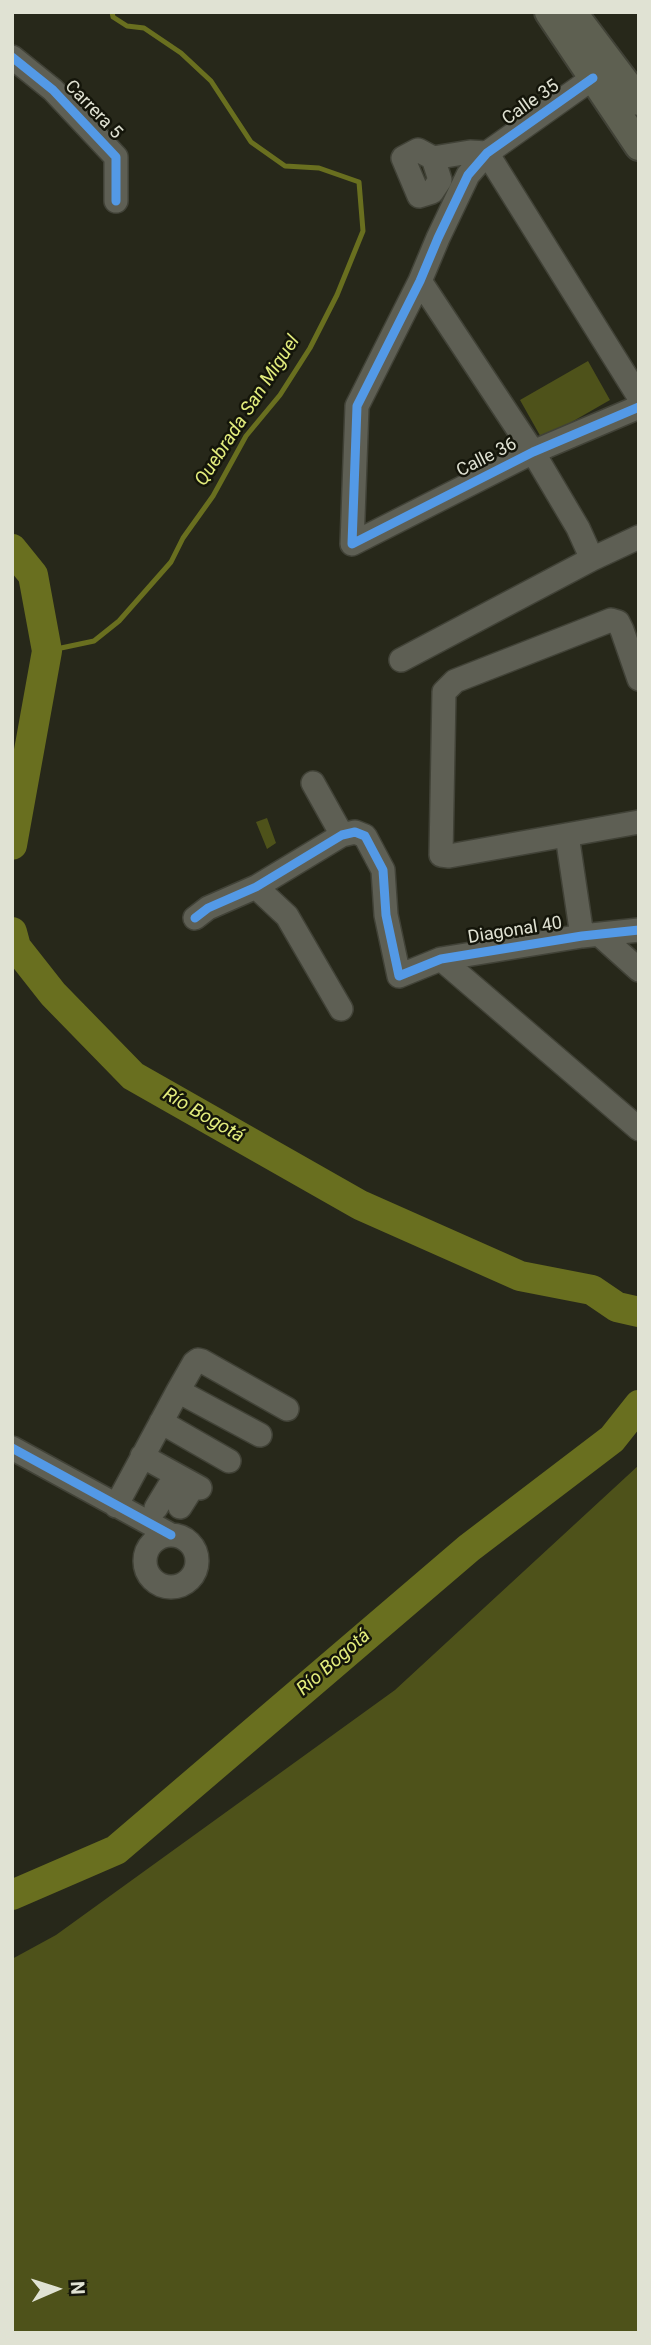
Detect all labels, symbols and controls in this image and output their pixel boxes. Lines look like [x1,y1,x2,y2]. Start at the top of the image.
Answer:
street label: Carrera 5 [60,76,126,144]
street label: Calle 35 [498,76,564,130]
water label: Quebrada San Miguel [191,331,305,491]
street label: Calle 36 [453,434,521,482]
street label: Diagonal 40 [466,913,564,949]
water label: Río Bogotá [158,1084,248,1148]
water label: Río Bogotá [293,1625,375,1701]
north arrow [21,2254,91,2324]
text: N [66,2281,89,2295]

